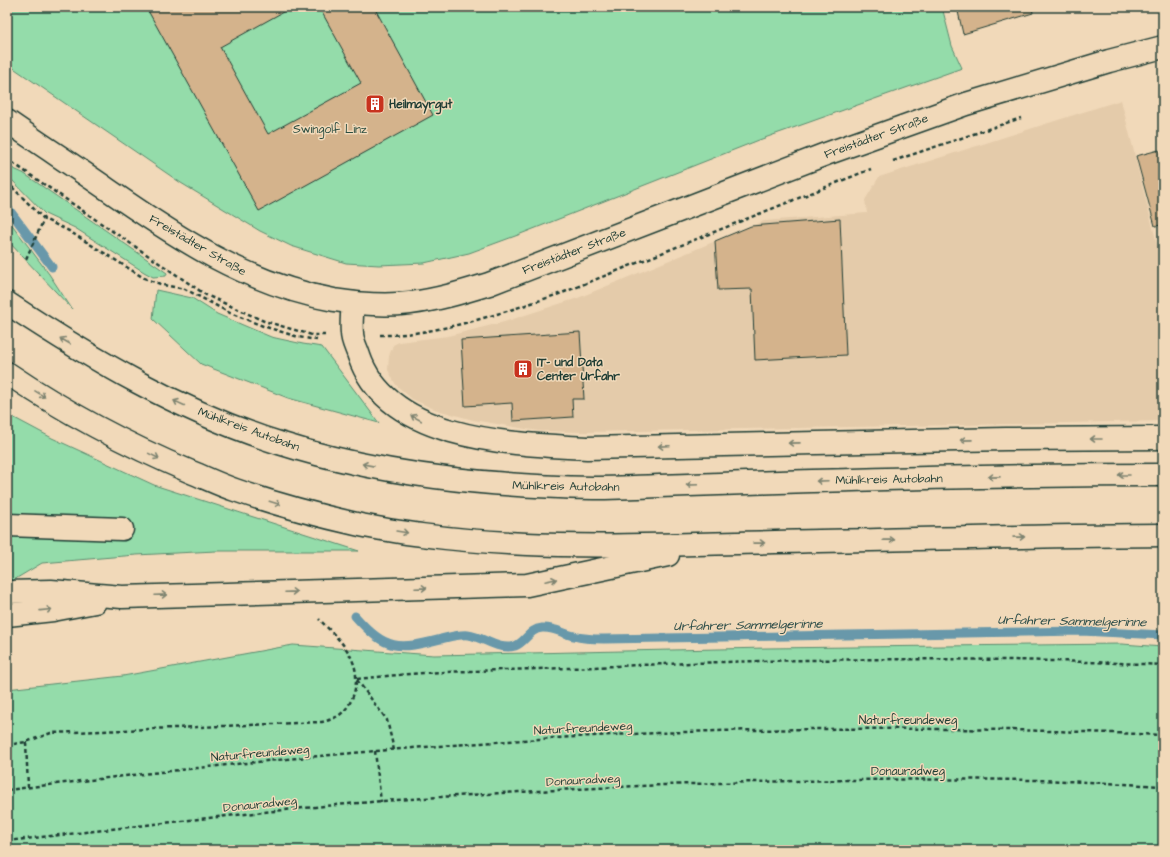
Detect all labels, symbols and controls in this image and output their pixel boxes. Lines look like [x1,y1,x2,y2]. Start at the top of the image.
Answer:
building icon: Heilmayrgut [364,93,386,115]
place label: Heilmayrgut [389,96,452,115]
street label: Freistädter Straße [822,110,931,163]
park label: Swingolf Linz [293,121,367,139]
street label: Freistädter Straße [146,211,250,280]
street label: Freistädter Straße [520,224,629,279]
one-way arrow [60,337,71,345]
place label: IT- und Data Center Urfahr [537,354,620,385]
building icon: IT- und Data Center Urfahr [512,358,534,380]
one-way arrow [34,390,46,398]
one-way arrow [173,399,185,406]
street label: Mühlkreis Autobahn [196,403,302,456]
one-way arrow [410,414,422,421]
one-way arrow [1090,435,1103,443]
one-way arrow [960,436,973,444]
one-way arrow [788,440,801,447]
one-way arrow [658,442,671,450]
one-way arrow [148,453,160,460]
one-way arrow [362,461,375,469]
street label: Mühlkreis Autobahn [835,470,943,489]
one-way arrow [1118,471,1131,479]
one-way arrow [988,473,1001,481]
street label: Mühlkreis Autobahn [512,477,620,496]
one-way arrow [816,477,829,485]
one-way arrow [686,481,699,489]
one-way arrow [269,499,281,507]
one-way arrow [395,528,408,536]
one-way arrow [1012,533,1025,540]
one-way arrow [882,536,895,544]
one-way arrow [752,539,765,547]
one-way arrow [544,575,557,583]
one-way arrow [414,584,427,592]
one-way arrow [284,588,297,595]
one-way arrow [154,592,167,599]
one-way arrow [39,607,52,614]
water label: Urfahrer Sammelgerinne [997,611,1148,632]
water label: Urfahrer Sammelgerinne [673,615,824,636]
street label: Naturfreundeweg [859,712,957,730]
street label: Naturfreundeweg [533,717,633,741]
street label: Naturfreundeweg [210,741,310,767]
street label: Donauradweg [871,763,945,781]
street label: Donauradweg [546,770,620,792]
street label: Donauradweg [222,792,298,818]

